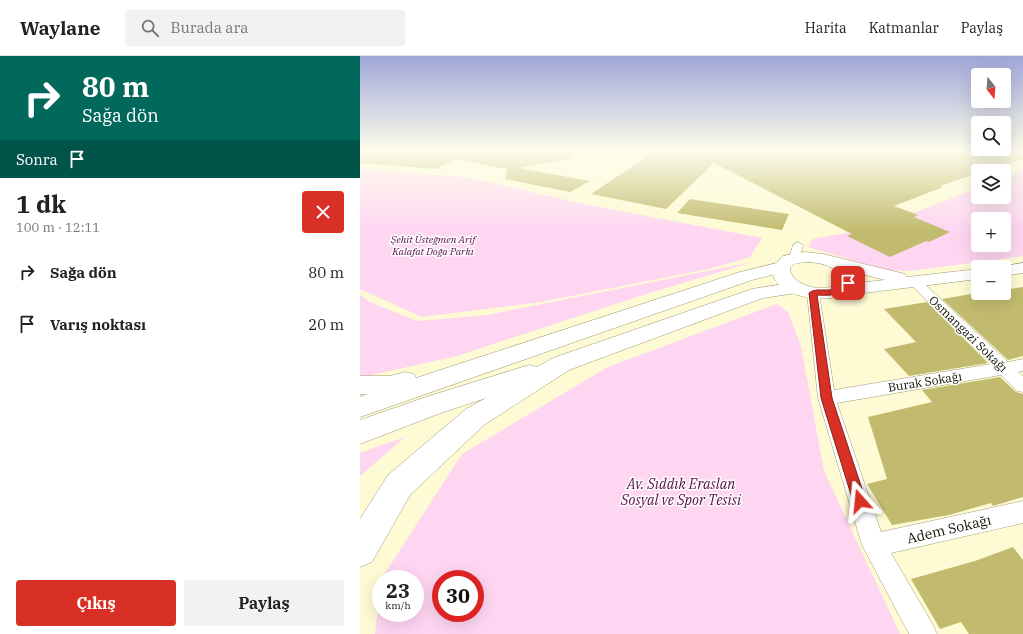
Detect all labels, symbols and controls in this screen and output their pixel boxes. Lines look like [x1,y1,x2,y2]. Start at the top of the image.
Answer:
search box [125,10,405,46]
text: Waylane [20,16,101,40]
icon: search [139,17,161,39]
text: Burada ara [171,18,248,37]
text: Harita [805,19,847,37]
text: Katmanlar [869,19,939,37]
text: Paylaş [961,19,1003,37]
text: 80 m [82,68,149,105]
north arrow [971,68,1011,108]
map controls [971,68,1011,300]
icon: right [16,72,68,124]
text: Sağa dön [82,104,159,127]
button: search [971,116,1011,156]
icon: arrive [66,148,88,170]
text: Sonra [16,150,58,169]
button: layers [971,164,1011,204]
text: 1 dk [16,188,66,220]
button: close [302,191,344,233]
button: + [971,212,1011,252]
text: 100 m · 12:11 [16,219,100,236]
park label: Şehit Üsteğmen Arif Kalafat Doğa Parkı [390,233,477,258]
button: − [971,260,1011,300]
icon: right [16,261,38,283]
text: Sağa dön [50,263,117,282]
text: 80 m [308,263,344,282]
pin [831,266,865,300]
icon: arrive [837,272,859,294]
street label: Osmangazi Sokağı [926,292,1011,375]
icon: arrive [16,313,38,335]
text: Varış noktası [50,315,146,334]
text: 20 m [308,315,344,334]
street label: Burak Sokağı [887,368,963,395]
park label: Av. Sıddık Eraslan Sosyal ve Spor Tesisi [620,475,742,509]
position arrow [839,480,881,522]
street label: Adem Sokağı [905,511,993,547]
speed limit sign: 30 [432,570,484,622]
text: 23 [386,577,410,604]
button: Çıkış [16,580,176,626]
button: Paylaş [184,580,344,626]
text: km/h [385,599,411,612]

